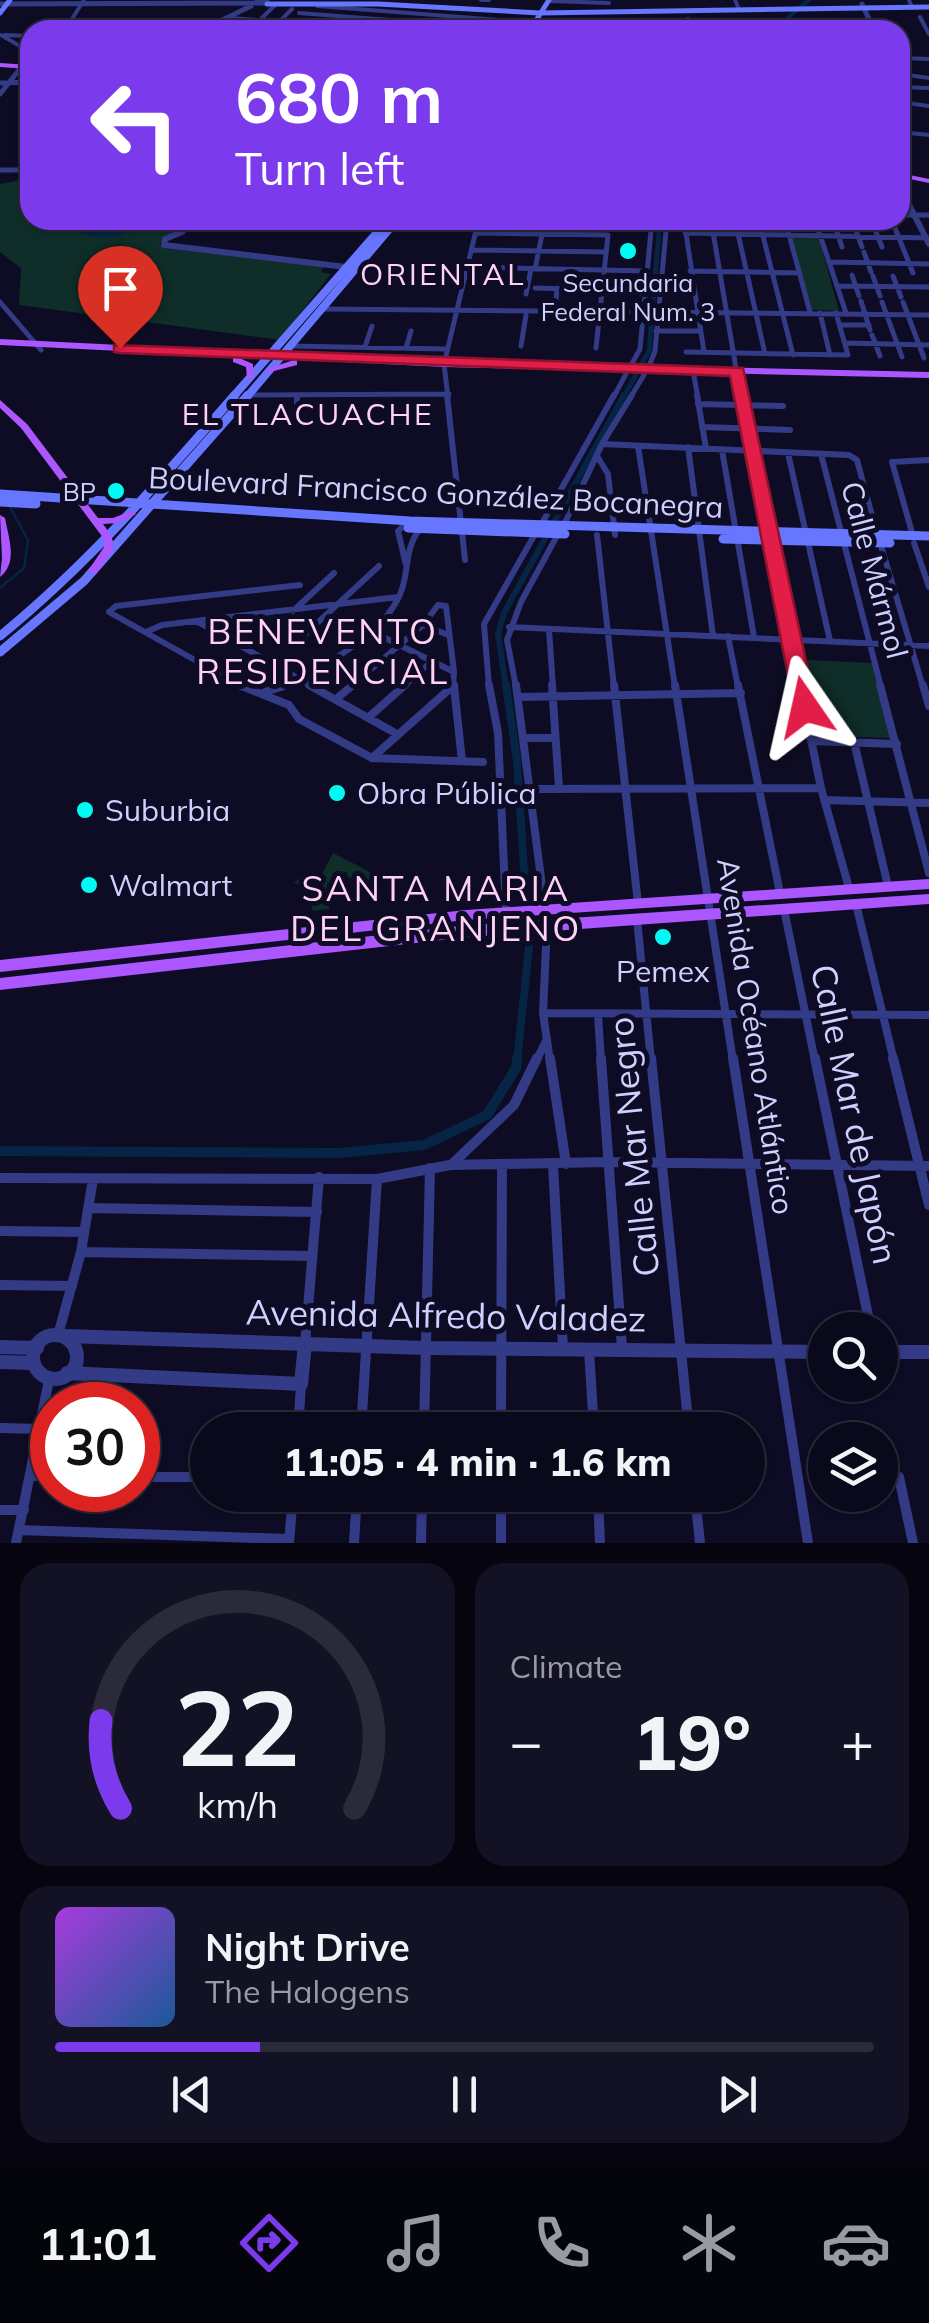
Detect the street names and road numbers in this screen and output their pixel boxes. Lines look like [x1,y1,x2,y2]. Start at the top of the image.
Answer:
street label: Boulevard Francisco González Bocanegra [148,458,724,526]
street label: Calle Mármol [833,477,917,663]
street label: Avenida Océano Atlántico [709,855,803,1217]
street label: Calle Mar de Japón [802,960,908,1268]
street label: Calle Mar Negro [597,1015,669,1279]
street label: Avenida Alfredo Valadez [245,1290,647,1340]

